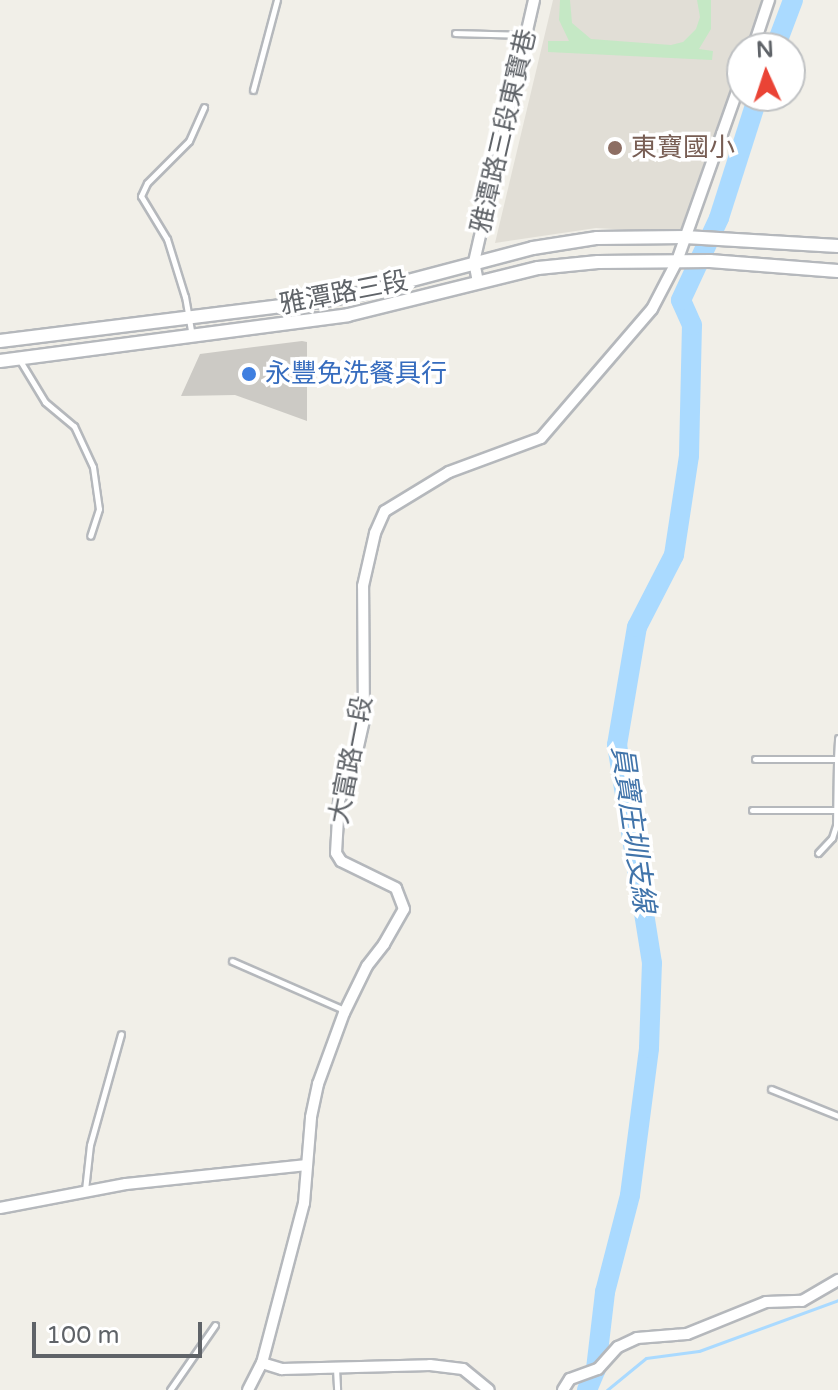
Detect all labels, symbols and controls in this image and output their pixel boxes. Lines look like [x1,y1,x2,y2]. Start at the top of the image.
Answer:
street label: 雅潭路三段東寶巷 [465,26,543,236]
north arrow [726,32,806,112]
text: N [755,37,774,63]
place label: 東寶國小 [631,132,735,164]
marker: 東寶國小 [606,139,624,157]
street label: 雅潭路三段 [277,265,411,321]
place label: 永豐免洗餐具行 [265,358,447,390]
marker: 永豐免洗餐具行 [240,365,258,383]
street label: 大富路一段 [323,693,379,827]
water label: 員寶庄圳支線 [605,743,661,915]
scale bar [36,1306,206,1356]
text: 100 m [46,1321,120,1350]

